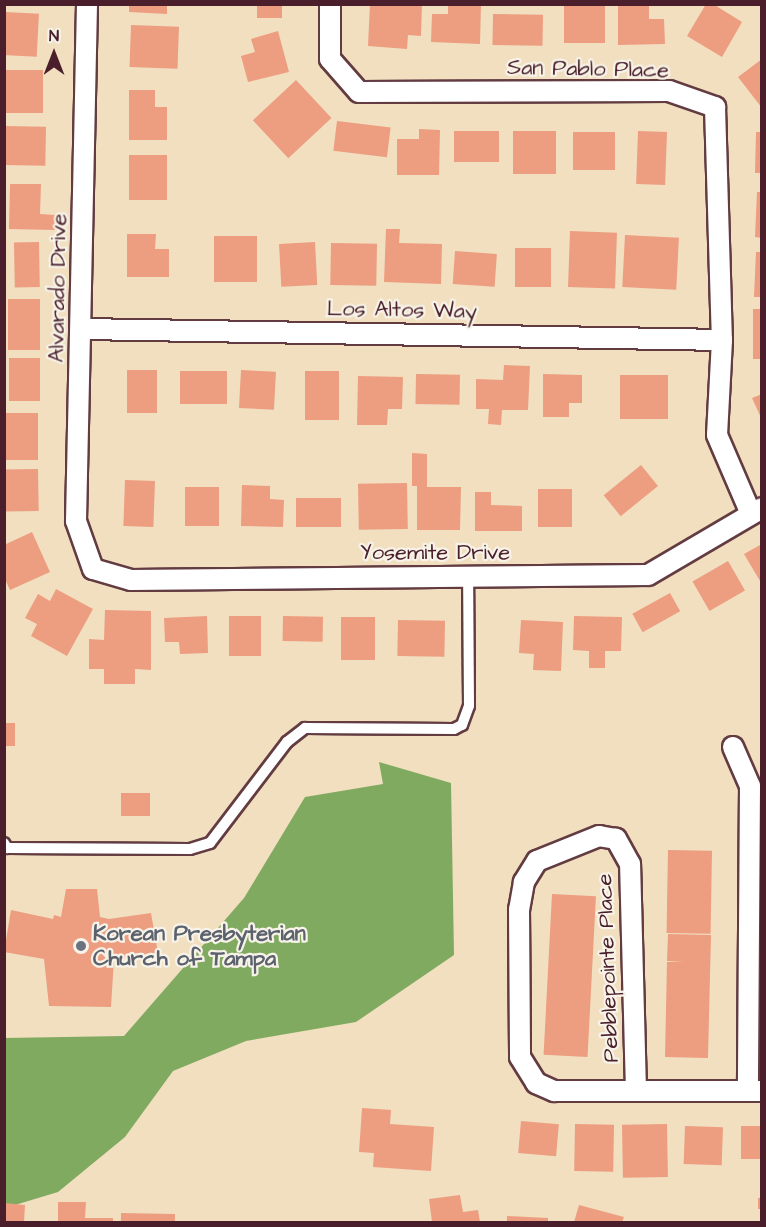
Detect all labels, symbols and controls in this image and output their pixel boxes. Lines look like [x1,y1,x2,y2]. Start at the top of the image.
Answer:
north arrow [24,24,84,84]
text: N [49,25,59,47]
street label: San Pablo Place [507,54,669,84]
street label: Alvarado Drive [44,213,72,363]
street label: Los Altos Way [327,295,477,325]
street label: Yosemite Drive [360,540,510,566]
street label: Pebblepointe Place [592,873,624,1063]
place label: Korean Presbyterian Church of Tampa [93,920,306,972]
marker: Korean Presbyterian Church of Tampa [74,939,88,953]

